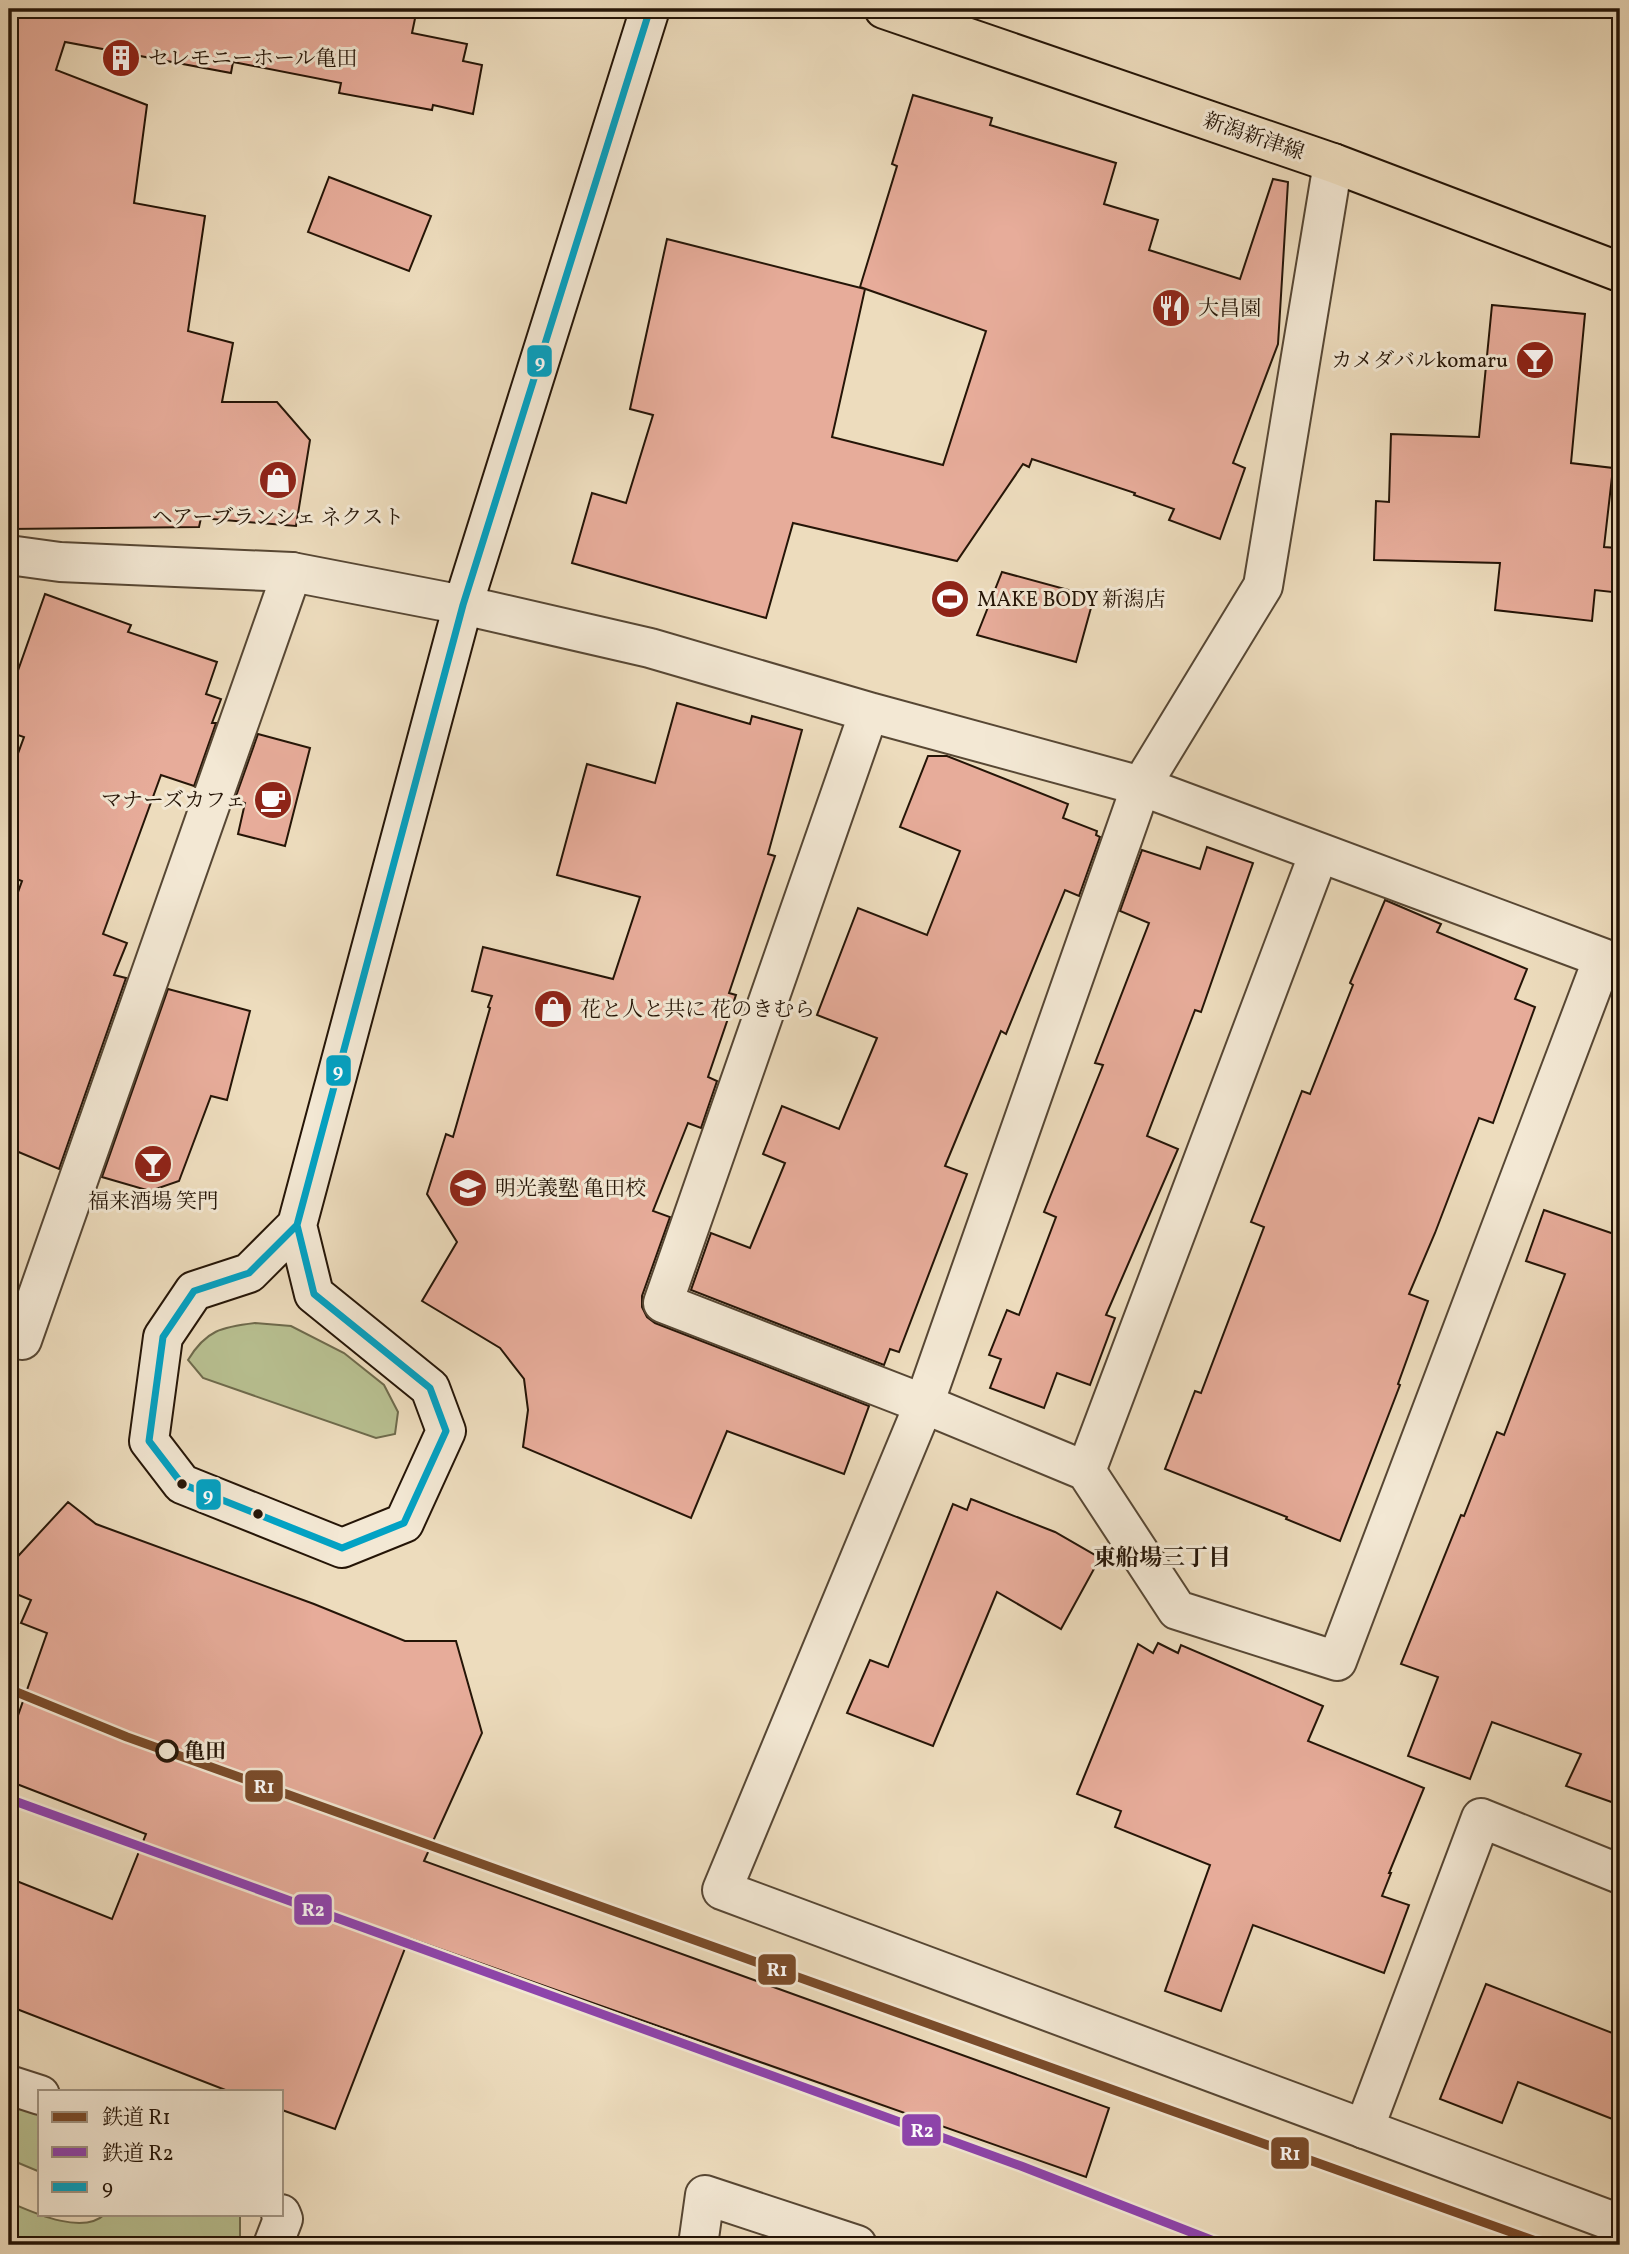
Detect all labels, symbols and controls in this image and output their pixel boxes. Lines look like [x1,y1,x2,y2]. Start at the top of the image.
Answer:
building icon: セレモニーホール亀田 [100,37,142,79]
place label: セレモニーホール亀田 [148,45,358,74]
street label: 新潟新津線 [1199,107,1308,168]
restaurant icon: 大昌園 [1150,287,1192,329]
place label: 大昌園 [1198,295,1261,324]
bar icon: カメダバルkomaru [1514,339,1556,381]
line badge: 9 [526,344,553,378]
place label: カメダバルkomaru [1331,347,1508,376]
text: 9 [535,350,545,376]
shop icon: ヘアーブランシェ ネクスト [257,459,299,501]
place label: ヘアーブランシェ ネクスト [152,504,404,533]
sports icon: MAKE BODY 新潟店 [929,578,971,620]
place label: MAKE BODY 新潟店 [977,586,1165,615]
cafe icon: マナーズカフェ [252,779,294,821]
place label: マナーズカフェ [101,787,246,816]
shop icon: 花と人と共に 花のきむら [532,988,574,1030]
place label: 花と人と共に 花のきむら [580,996,815,1025]
line badge: 9 [325,1054,352,1087]
text: 9 [333,1059,343,1085]
bar icon: 福来酒場 笑門 [132,1143,174,1185]
school or university icon: 明光義塾 亀田校 [447,1167,489,1209]
place label: 明光義塾 亀田校 [495,1175,646,1204]
place label: 福来酒場 笑門 [88,1188,218,1217]
unlabelled marker [175,1477,189,1491]
line badge: 9 [195,1478,222,1511]
text: 9 [203,1483,213,1509]
unlabelled marker [251,1507,265,1521]
district label: 東船場三丁目 [1093,1543,1231,1575]
place label: 亀田 [184,1738,226,1767]
marker: 亀田 [156,1740,178,1762]
line badge: R1 [244,1769,284,1803]
text: R1 [254,1775,274,1801]
line badge: R2 [293,1893,333,1926]
text: R2 [301,1898,325,1924]
line badge: R1 [757,1953,797,1986]
text: R1 [767,1958,787,1984]
legend [38,2090,284,2216]
text: 鉄道 R1 [102,2104,171,2133]
line badge: R2 [901,2113,942,2147]
text: R2 [910,2119,934,2145]
line badge: R1 [1270,2136,1310,2170]
text: 鉄道 R2 [102,2140,174,2169]
text: R1 [1280,2142,1300,2168]
text: 9 [102,2174,113,2203]

